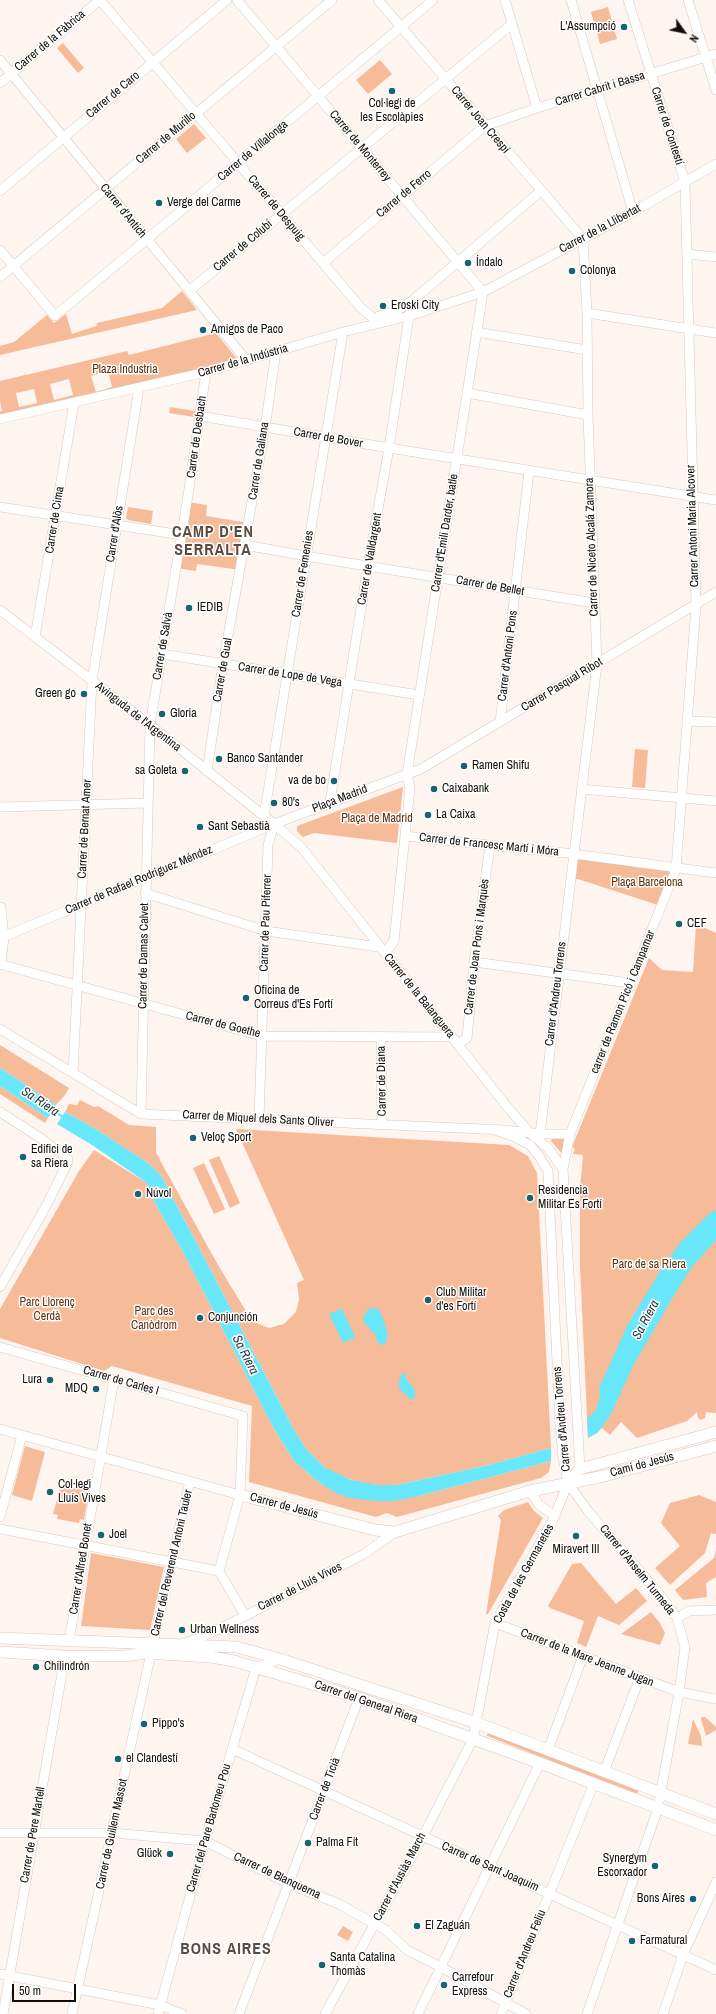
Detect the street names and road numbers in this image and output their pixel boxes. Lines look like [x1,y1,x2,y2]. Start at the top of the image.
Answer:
street label: Carrer de la Fàbrica [12,7,88,75]
street label: Carrer de Caro [83,68,143,122]
street label: Carrer Cabrit i Bassa [553,69,647,109]
street label: Carrer Joan Crespí [448,83,512,157]
street label: Carrer de Contestí [648,85,686,167]
street label: Carrer de Monterrey [326,107,394,185]
street label: Carrer de Murillo [133,109,199,167]
street label: Carrer de Villalonga [215,117,291,185]
street label: Carrer de Ferro [374,167,434,221]
street label: Carrer de Despuig [244,172,308,244]
street label: Carrer d'Antich [97,181,149,241]
street label: Carrer de la Llibertat [557,201,643,257]
street label: Carrer de Colubí [211,217,275,275]
street label: Carrer de la Indústria [196,341,290,381]
street label: Carrer de Desbach [184,395,210,479]
street label: Carrer de Galiana [246,421,272,501]
street label: Carrer de Bover [292,425,364,451]
street label: Carrer Antoni Maria Alcover [684,465,702,587]
street label: Carrer d'Emili Darder, batle [429,473,461,593]
street label: Carrer de Niceto Alcalá Zamora [582,477,602,617]
street label: Carrer de Cima [43,485,67,555]
street label: Carrer d'Alòs [103,505,127,563]
street label: Carrer de Valldargent [355,512,385,606]
street label: Carrer de Femenies [289,530,317,618]
street label: Carrer de Bellet [455,573,525,599]
street label: Carrer d'Antoni Pons [495,610,521,702]
street label: Carrer de Salvà [150,611,176,681]
street label: Carrer de Gual [210,637,236,703]
street label: Carrer Pasqual Ribot [519,655,605,715]
street label: Carrer de Lope de Vega [237,660,343,690]
street label: Avinguda de l'Argentina [92,679,184,755]
street label: Carrer de Bernat Amer [75,779,95,879]
street label: Plaça Madrid [310,782,370,816]
street label: Carrer de Francesc Martí i Móra [418,830,560,860]
street label: Carrer de Rafael Rodríguez Méndez [63,842,215,918]
street label: Carrer de Pau Piferrer [257,874,275,972]
street label: Carrer de Joan Pons i Marquès [461,878,493,1016]
street label: Carrer de Damas Calvet [136,903,152,1009]
street label: carrer de Ramon Picó i Campamar [588,928,658,1076]
street label: Carrer d'Andreu Torrens [542,941,570,1047]
street label: Carrer de la Balanguera [380,951,458,1041]
street label: Carrer de Goethe [184,1009,262,1041]
street label: Carrer de Diana [374,1046,390,1116]
street label: Carrer de Miquel dels Sants Oliver [182,1108,334,1130]
street label: Carrer de Carles I [81,1363,161,1399]
street label: Carrer d'Andreu Torrens [550,1366,574,1472]
street label: Camí de Jesús [608,1450,676,1480]
street label: Carrer del Reverend Antoni Tauler [148,1488,196,1638]
street label: Carrer de Jesús [248,1490,320,1522]
street label: Carrer d'Alfred Bonet [67,1522,95,1616]
street label: Costa de les Germanetes [491,1522,557,1626]
street label: Carrer d'Anselm Turmeda [596,1522,678,1618]
street label: Carrer de Lluís Vives [256,1560,344,1614]
street label: Carrer de la Mare Jeanne Jugan [518,1626,656,1690]
street label: Carrer del General Riera [312,1678,420,1726]
street label: Carrer de Ticià [306,1756,344,1822]
street label: Carrer del Pare Bartomeu Pou [184,1762,234,1894]
street label: Carrer de Guillem Massot [93,1777,131,1891]
street label: Carrer de Pere Martell [17,1786,49,1884]
street label: Carrer d'Ausiàs March [371,1830,429,1924]
street label: Carrer de Sant Joaquim [439,1839,541,1895]
street label: Carrer de Blanquerna [231,1849,323,1903]
street label: Carrer d'Andreu Feliu [501,1908,549,2000]

